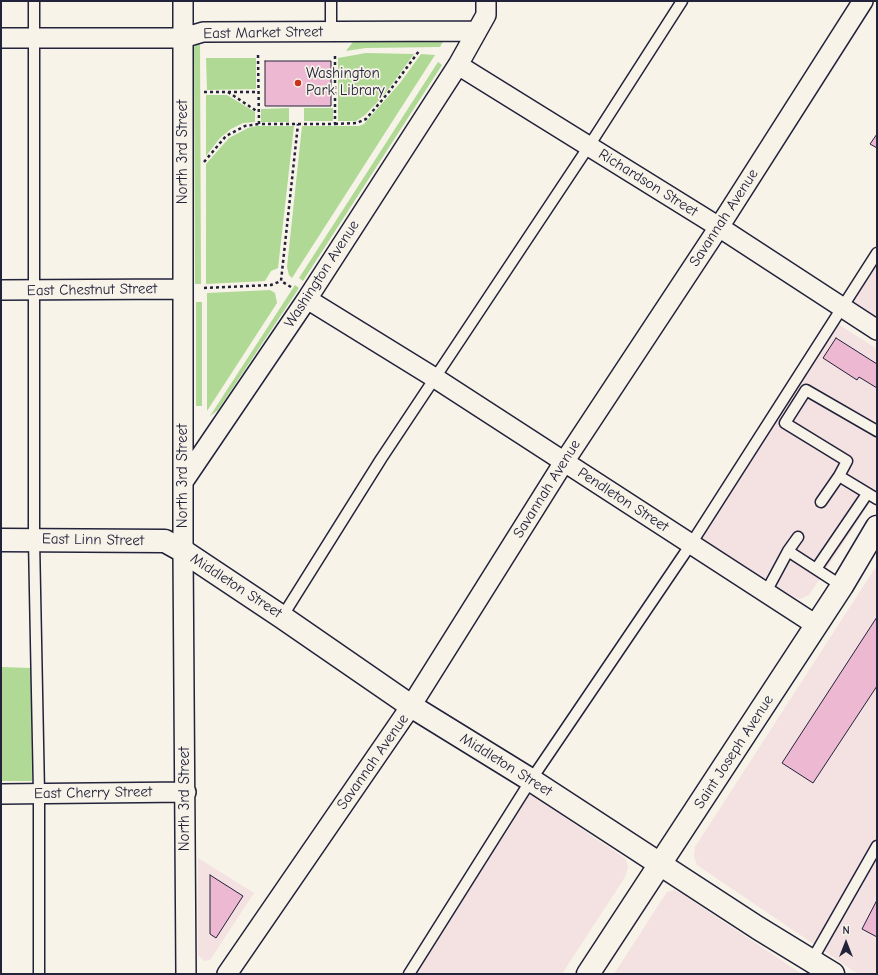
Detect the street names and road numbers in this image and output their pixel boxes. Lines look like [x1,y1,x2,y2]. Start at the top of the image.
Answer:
street label: East Market Street [203,23,323,43]
street label: North 3rd Street [174,100,192,204]
street label: Richardson Street [595,145,701,221]
street label: Savannah Avenue [686,166,762,270]
street label: Washington Avenue [281,217,363,331]
street label: East Chestnut Street [27,280,157,300]
street label: North 3rd Street [174,424,192,528]
street label: Savannah Avenue [509,436,585,542]
street label: Pendleton Street [574,464,672,536]
street label: East Linn Street [42,530,144,550]
street label: Middleton Street [187,550,285,622]
street label: Saint Joseph Avenue [690,692,778,812]
street label: Savannah Avenue [333,711,413,813]
street label: Middleton Street [457,729,555,801]
street label: North 3rd Street [176,747,194,851]
street label: East Cherry Street [34,783,152,803]

